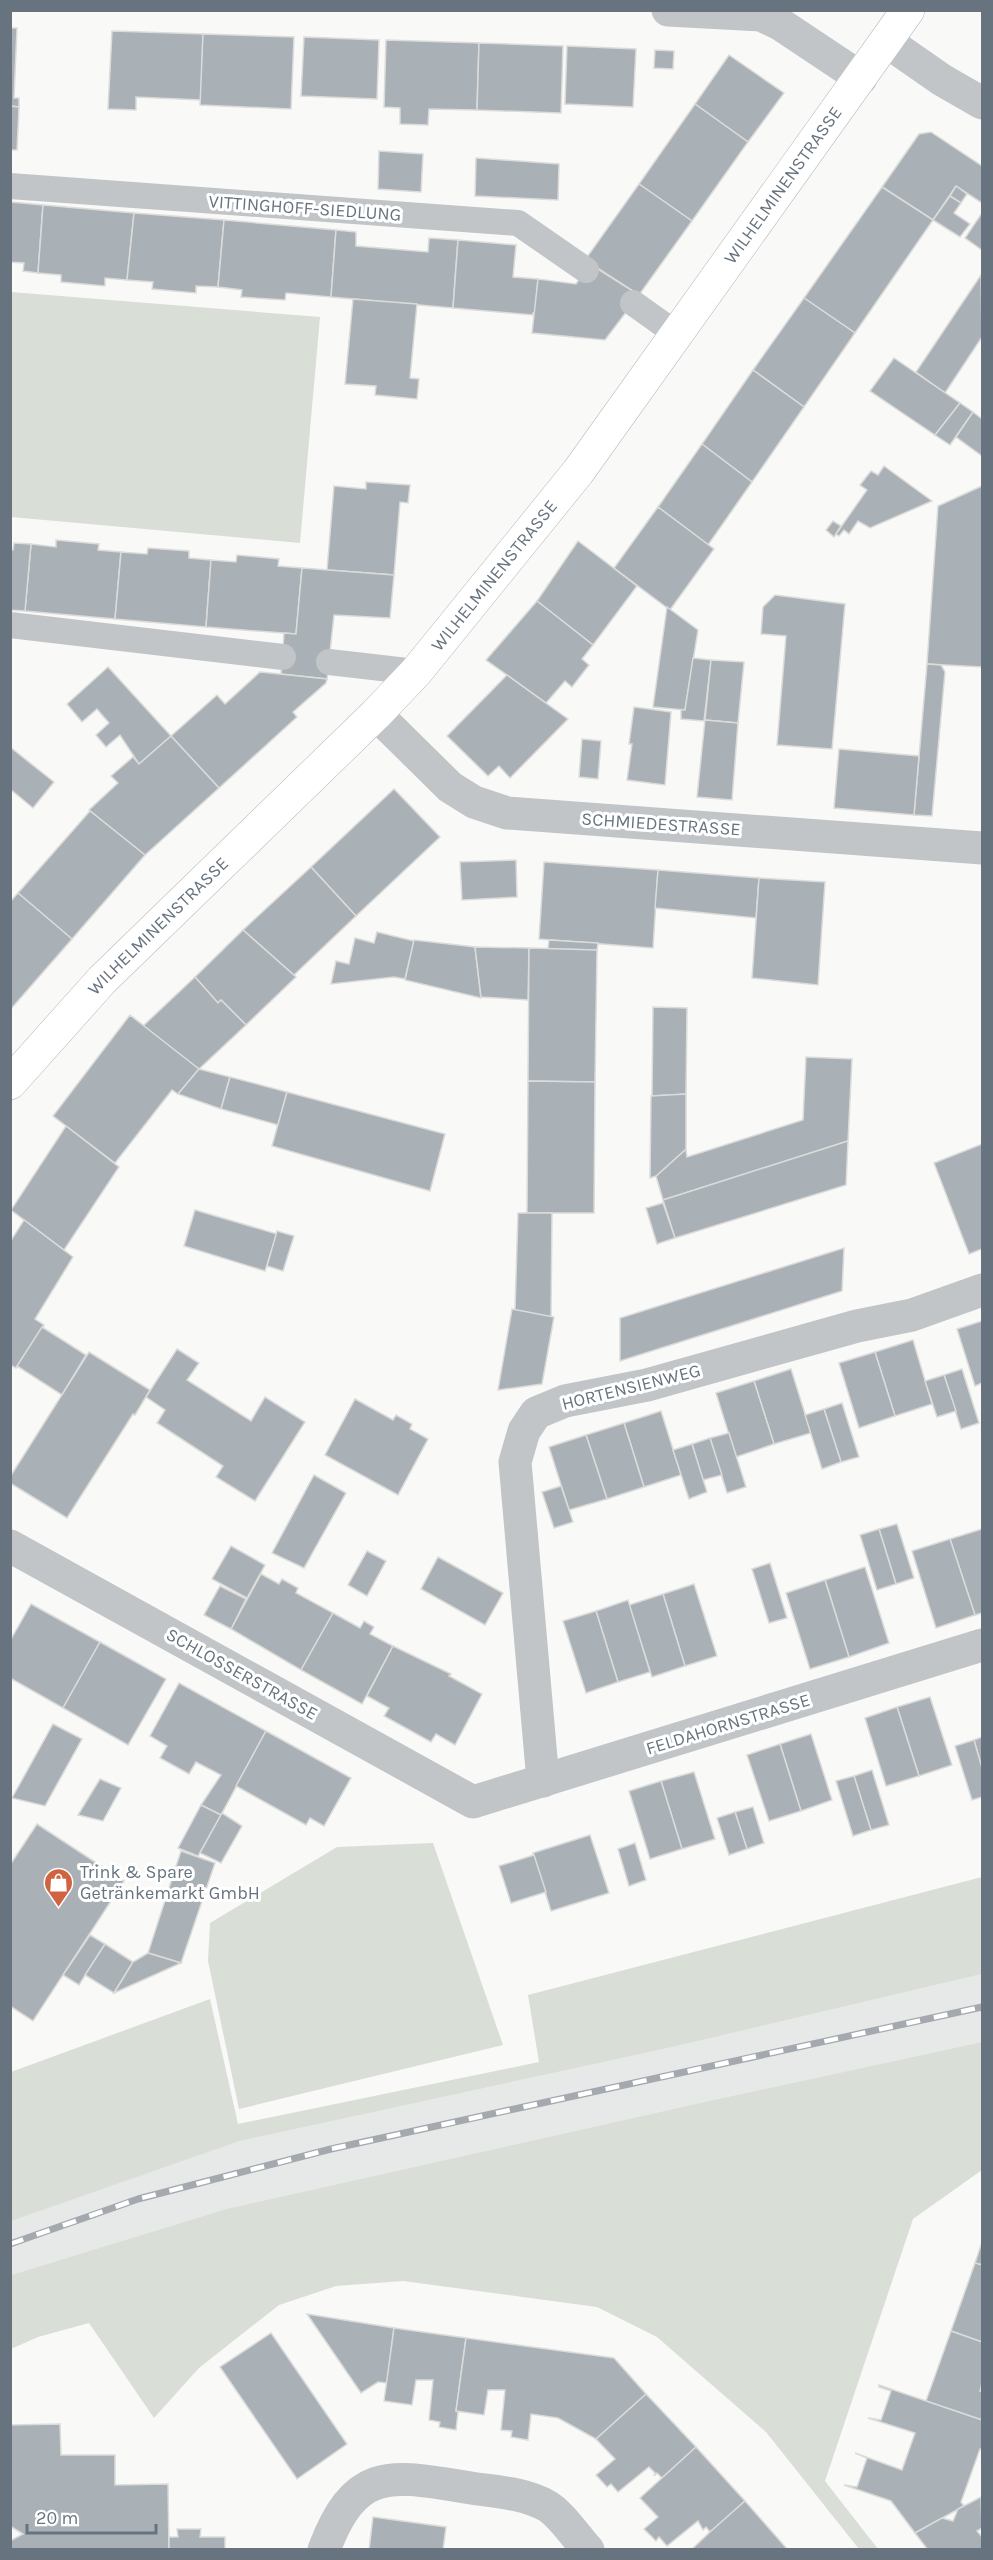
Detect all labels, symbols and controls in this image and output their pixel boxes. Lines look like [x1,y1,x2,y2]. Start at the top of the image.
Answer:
street label: WILHELMINENSTRASSE [719,102,847,268]
street label: VITTINGHOFF-SIEDLUNG [208,190,402,226]
street label: WILHELMINENSTRASSE [426,496,562,656]
street label: SCHMIEDESTRASSE [581,807,741,841]
street label: WILHELMINENSTRASSE [83,852,233,999]
street label: HORTENSIENWEG [559,1359,703,1415]
street label: SCHLOSSERSTRASSE [162,1623,322,1725]
street label: FELDAHORNSTRASSE [643,1689,813,1759]
place label: Trink & Spare Getränkemarkt GmbH [80,1861,260,1904]
shop icon: Trink & Spare Getränkemarkt GmbH [43,1866,75,1908]
scale bar [27,2497,156,2535]
text: 20 m [36,2507,78,2529]

